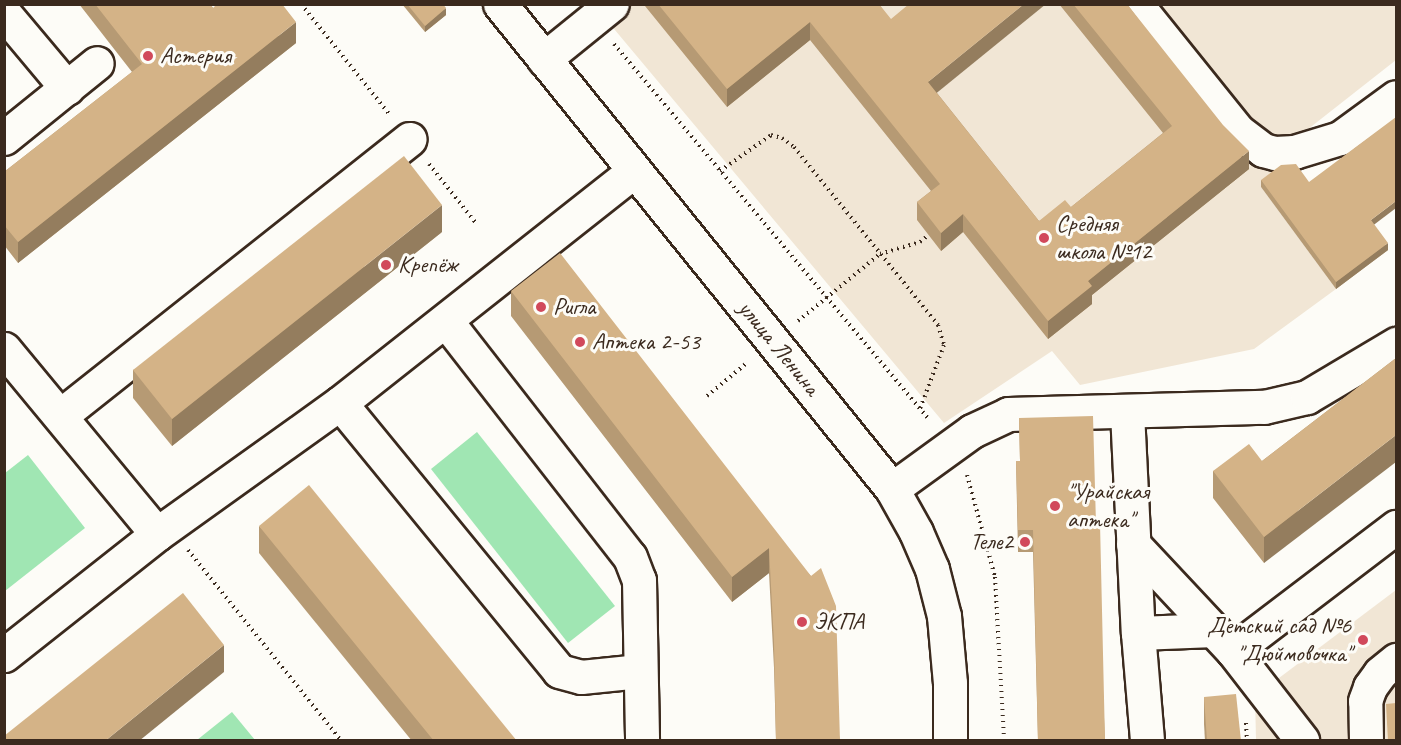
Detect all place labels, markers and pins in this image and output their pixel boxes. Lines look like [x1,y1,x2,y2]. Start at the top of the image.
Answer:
place label: Астерия [160,42,231,70]
marker: Астерия [141,49,155,63]
place label: Средняя школа №12 [1056,210,1151,266]
marker: Средняя школа №12 [1037,231,1051,245]
place label: Крепёж [398,251,458,279]
marker: Крепёж [379,258,393,272]
place label: Ригла [553,293,595,321]
marker: Ригла [534,300,548,314]
place label: Аптека 2-53 [592,328,700,356]
marker: Аптека 2-53 [573,335,587,349]
place label: "Урайская аптека" [1067,478,1149,534]
marker: "Урайская аптека" [1048,499,1062,513]
place label: Теле2 [970,528,1013,556]
marker: Теле2 [1018,535,1032,549]
place label: ЭКПА [814,608,864,636]
place label: Детский сад №6 "Дюймовочка" [1207,612,1351,668]
marker: ЭКПА [795,615,809,629]
marker: Детский сад №6 "Дюймовочка" [1356,633,1370,647]

